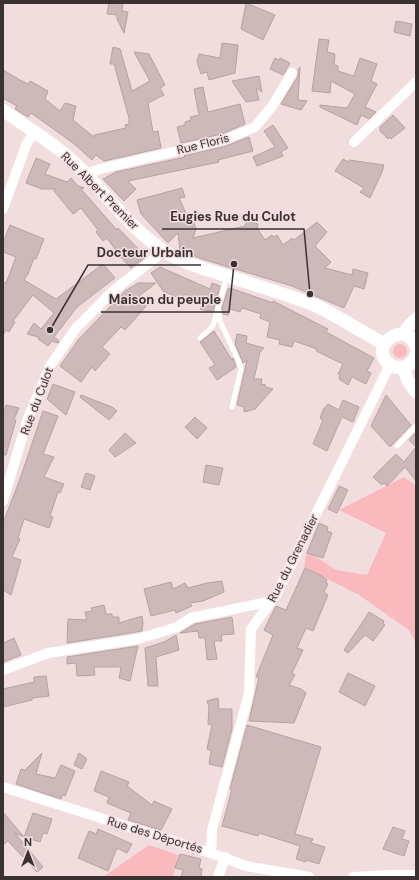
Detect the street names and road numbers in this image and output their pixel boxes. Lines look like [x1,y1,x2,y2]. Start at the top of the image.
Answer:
street label: Rue Floris [175,130,231,158]
street label: Rue Albert Premier [58,149,143,234]
street label: Rue du Culot [17,365,57,437]
street label: Rue du Grenadier [264,511,322,605]
street label: Rue des Déportés [105,813,205,857]

